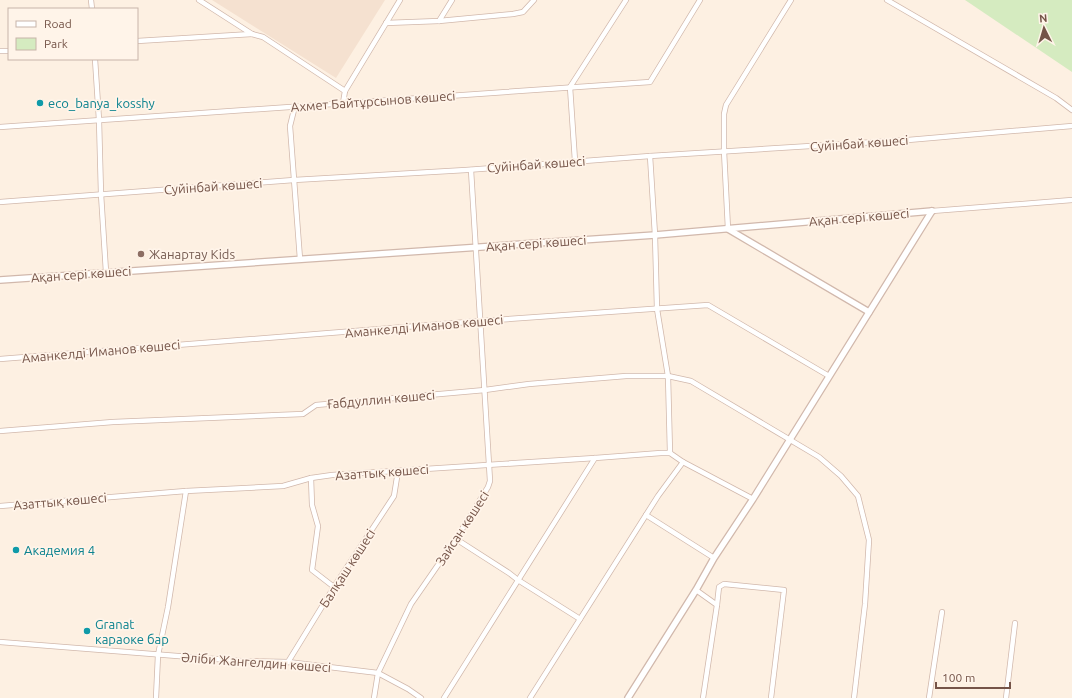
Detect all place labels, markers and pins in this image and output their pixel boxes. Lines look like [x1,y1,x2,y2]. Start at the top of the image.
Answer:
place label: eco_banya_kosshy [48,96,155,111]
marker: eco_banya_kosshy [35,98,45,108]
place label: Жанартау Kids [149,247,235,261]
marker: Жанартау Kids [136,249,146,259]
place label: Академия 4 [24,543,95,557]
marker: Академия 4 [11,545,21,555]
place label: Granat караоке бар [95,617,169,646]
marker: Granat караоке бар [82,626,92,636]

